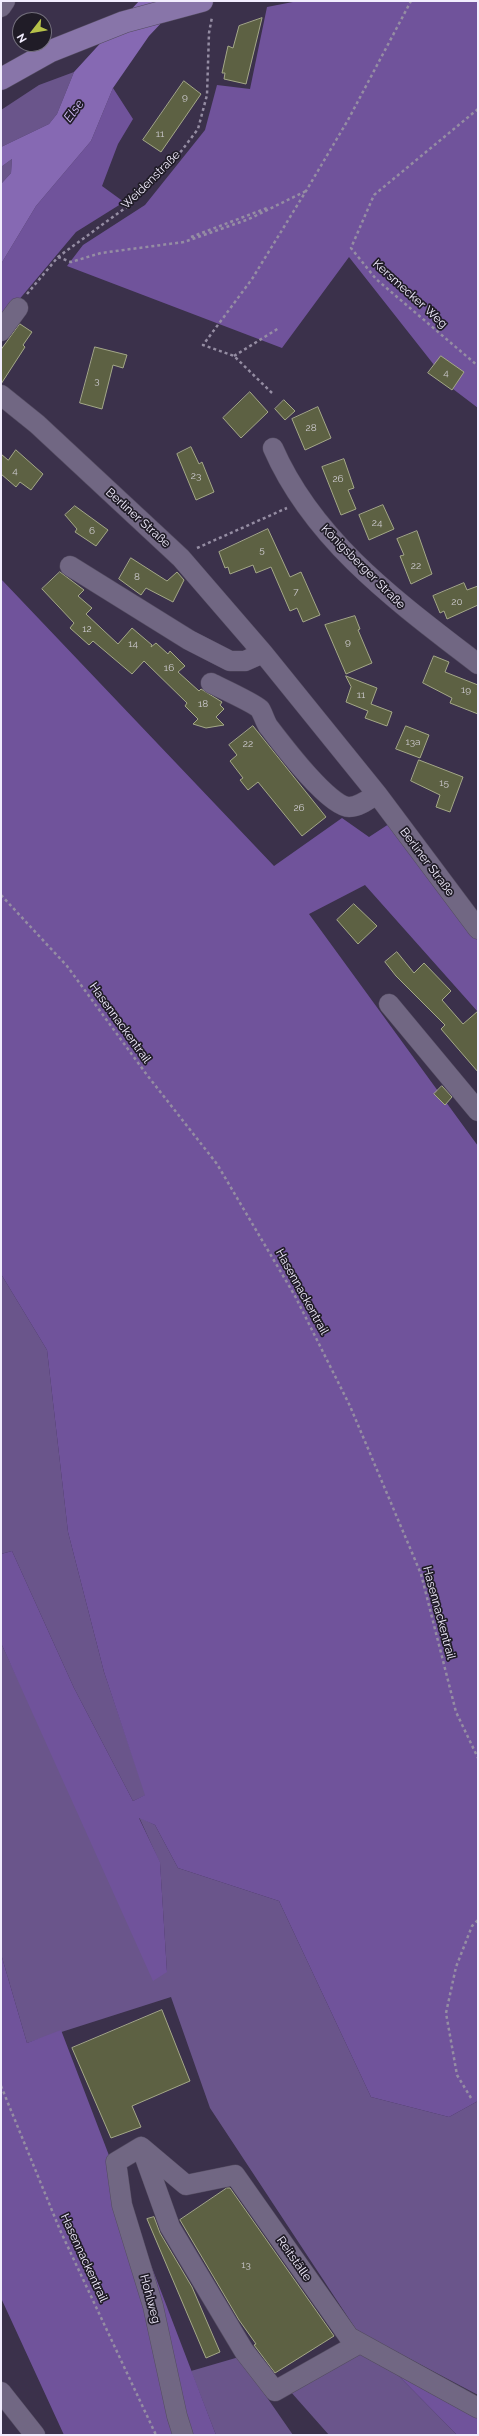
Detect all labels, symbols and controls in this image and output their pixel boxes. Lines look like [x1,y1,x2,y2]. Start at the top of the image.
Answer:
north arrow [12,12,52,52]
text: N [14,31,30,45]
house number: 9 [182,91,188,103]
water label: Else [61,97,87,125]
house number: 11 [156,128,164,140]
street label: Weidenstraße [119,148,183,212]
street label: Kersmecker Weg [370,257,450,331]
house number: 4 [443,367,449,379]
house number: 3 [94,375,100,387]
house number: 28 [305,422,317,434]
house number: 4 [12,465,18,477]
house number: 23 [191,470,201,482]
house number: 26 [332,473,344,485]
street label: Berliner Straße [103,485,173,551]
house number: 24 [372,517,382,529]
street label: Königsberger Straße [318,522,408,612]
house number: 6 [89,525,95,537]
house number: 5 [259,544,265,556]
house number: 22 [411,560,421,572]
house number: 8 [134,571,140,583]
house number: 7 [293,586,299,598]
house number: 20 [451,596,463,608]
house number: 12 [82,623,92,635]
house number: 9 [345,636,351,648]
house number: 14 [128,638,138,650]
house number: 16 [164,662,174,674]
house number: 19 [461,684,471,696]
house number: 11 [357,689,365,701]
house number: 18 [198,698,208,710]
house number: 13a [405,736,421,748]
house number: 22 [243,738,253,750]
house number: 15 [439,777,449,789]
house number: 26 [293,802,305,814]
street label: Berliner Straße [397,825,457,899]
street label: Hasennackentrail [86,980,154,1066]
street label: Hasennackentrail [272,1247,332,1337]
street label: Hasennackentrail [420,1565,458,1661]
street label: Hasennackentrail [57,2211,111,2305]
street label: Reitställe [273,2234,315,2284]
house number: 13 [241,2259,251,2271]
street label: Hohlweg [137,2273,163,2325]

